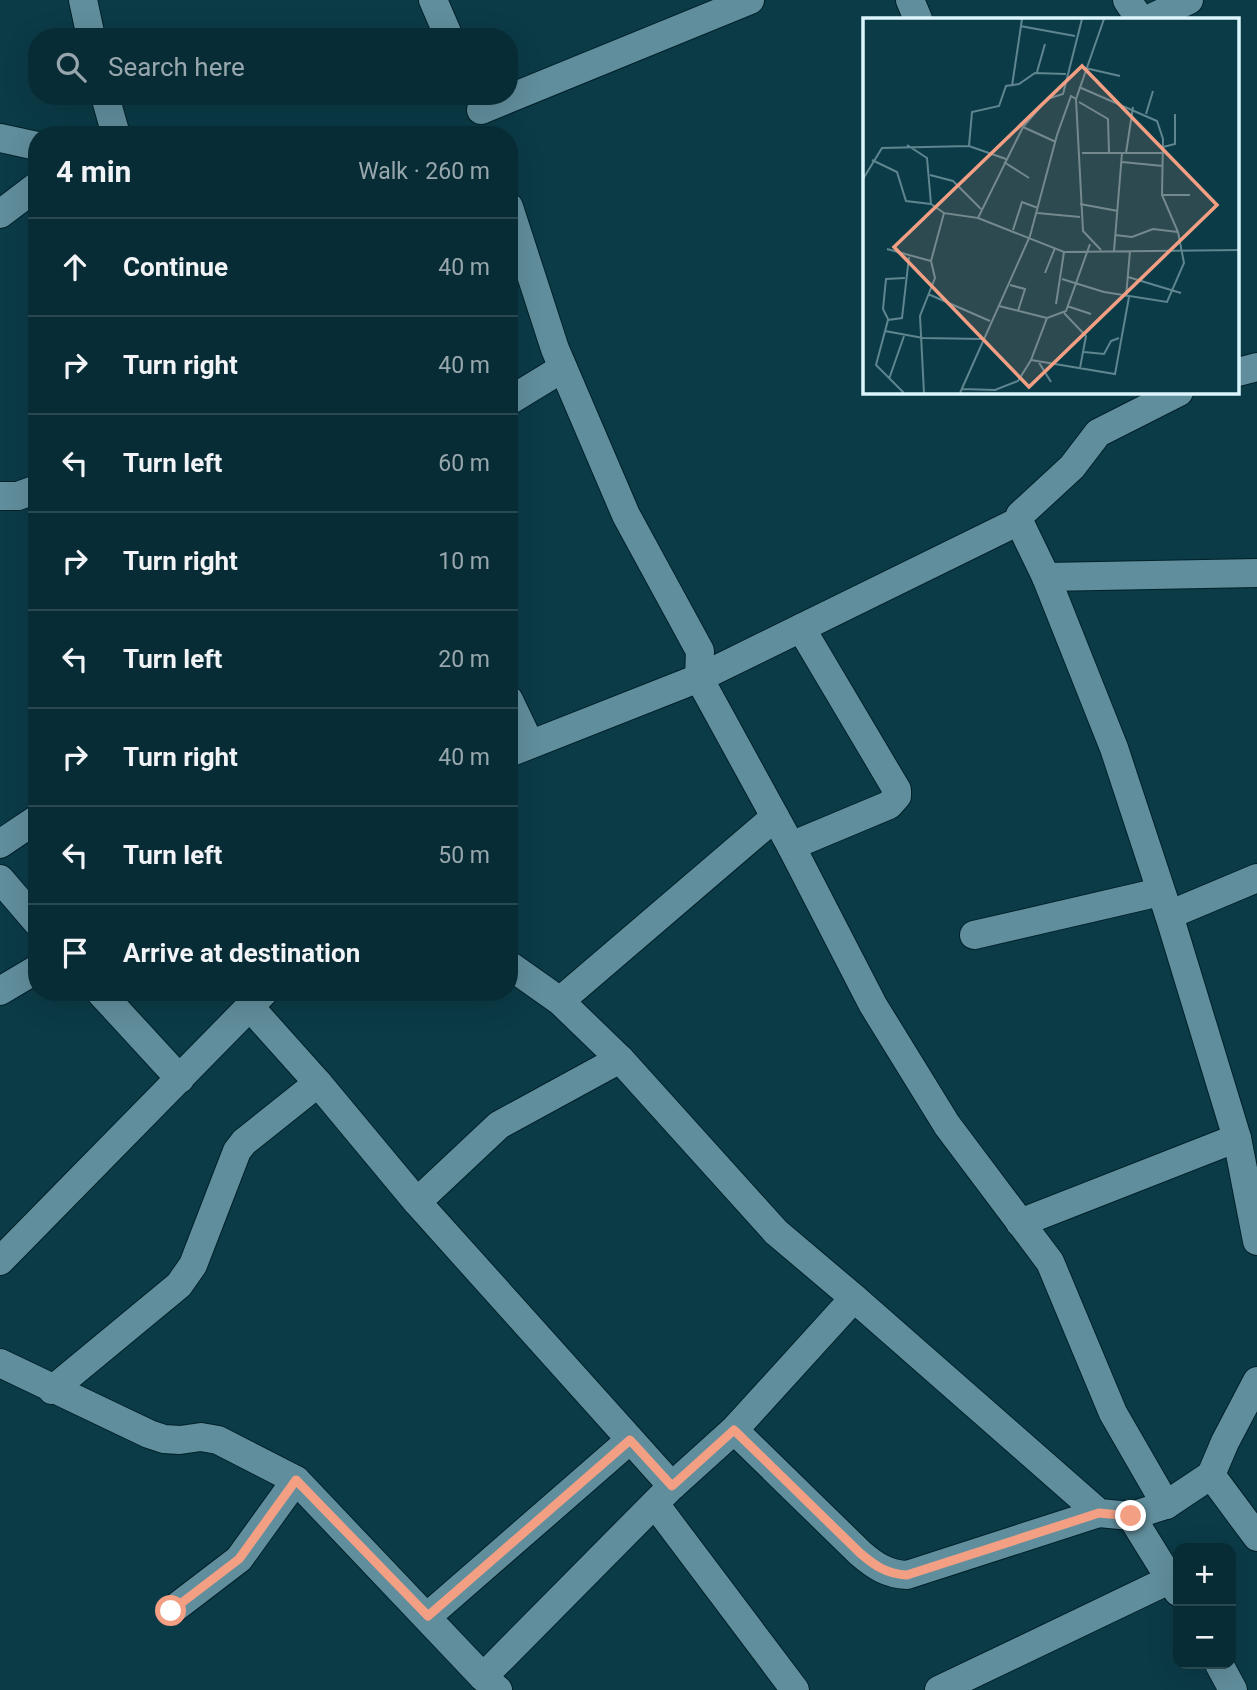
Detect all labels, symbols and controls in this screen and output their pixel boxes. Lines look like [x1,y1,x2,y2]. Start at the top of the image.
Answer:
inset map [863,18,1240,394]
search box [28,28,518,105]
icon: search [52,48,90,86]
text: Search here [108,52,245,82]
text: 4 min [56,154,131,189]
text: Walk · 260 m [358,158,490,185]
icon: ahead [56,248,94,286]
text: Continue [123,252,228,282]
text: 40 m [438,254,490,281]
icon: right [56,346,94,384]
text: Turn right [123,350,238,380]
text: 40 m [438,352,490,379]
icon: left [56,444,94,482]
text: Turn left [123,448,222,478]
text: 60 m [438,450,490,477]
icon: right [56,542,94,580]
text: Turn right [123,546,238,576]
text: 10 m [438,548,490,575]
icon: left [56,640,94,678]
text: Turn left [123,644,222,674]
text: 20 m [438,646,490,673]
icon: right [56,738,94,776]
text: Turn right [123,742,238,772]
text: 40 m [438,744,490,771]
icon: left [56,836,94,874]
text: Turn left [123,840,222,870]
text: 50 m [438,842,490,869]
icon: arrive [56,934,94,972]
text: Arrive at destination [123,938,360,968]
route end [1115,1500,1146,1531]
map controls [1173,1543,1236,1669]
button: + [1173,1543,1236,1606]
route start [155,1595,186,1626]
button: − [1173,1606,1236,1669]

